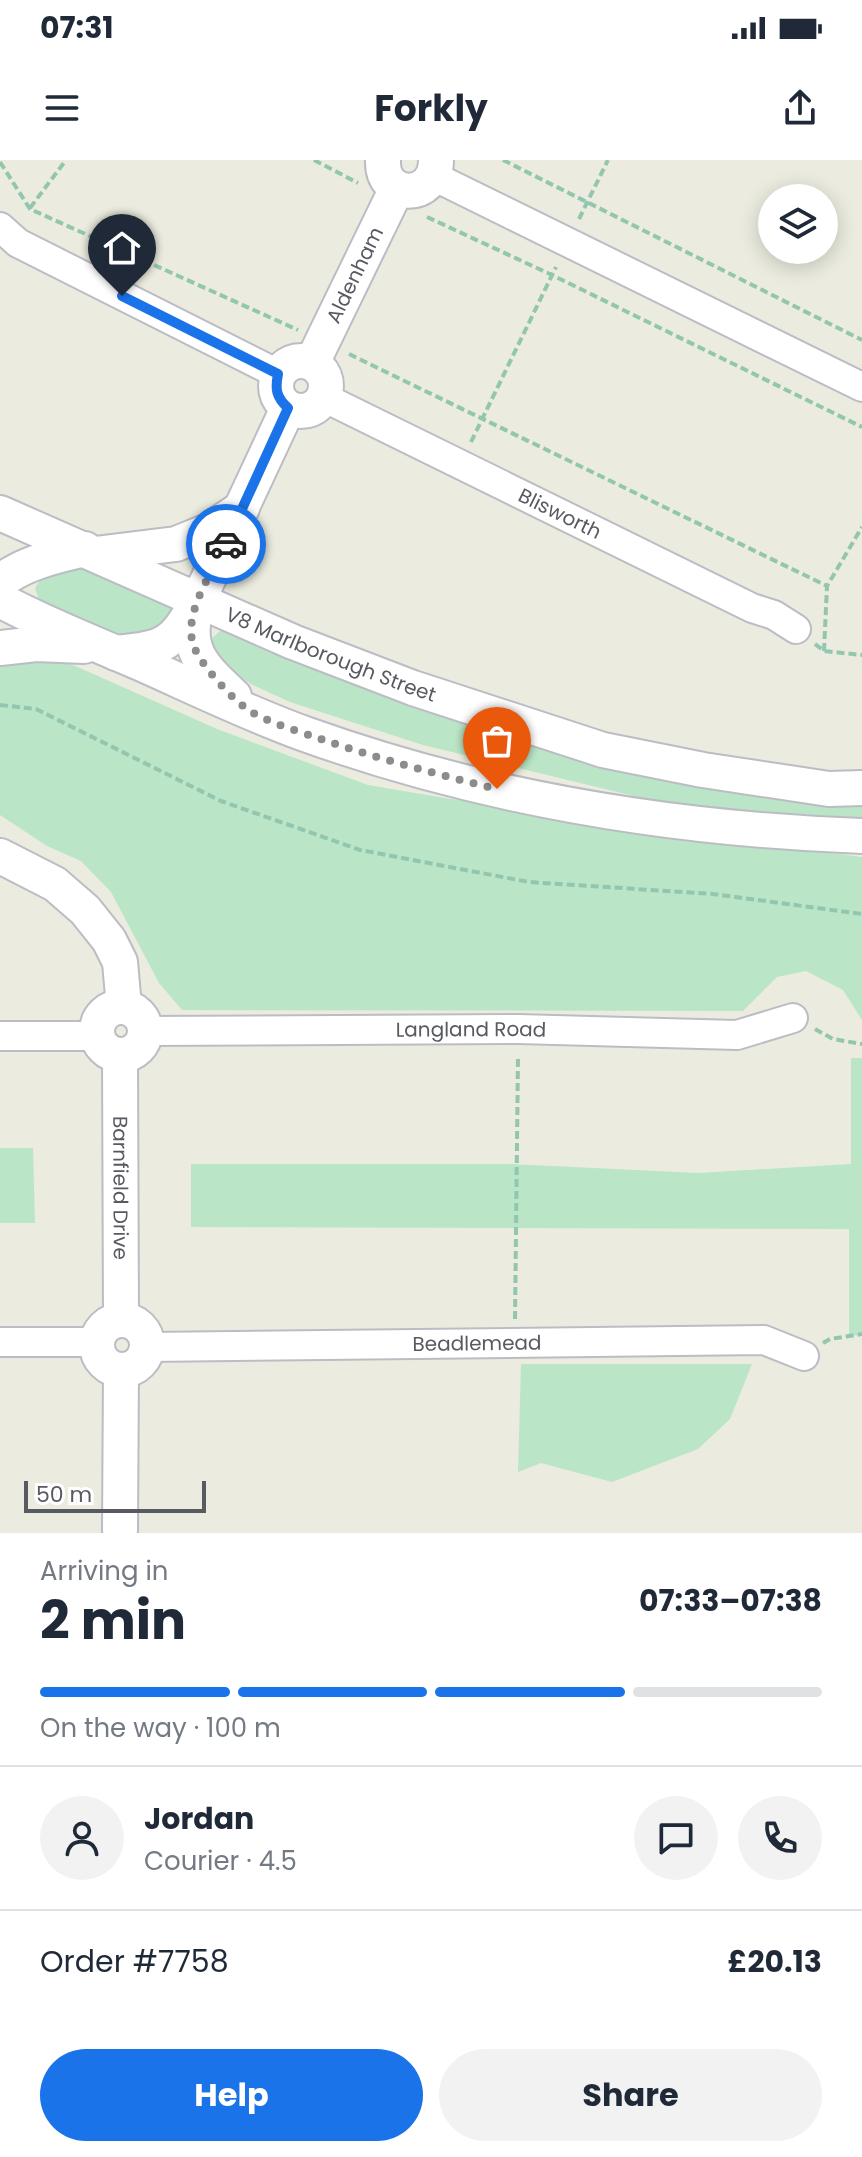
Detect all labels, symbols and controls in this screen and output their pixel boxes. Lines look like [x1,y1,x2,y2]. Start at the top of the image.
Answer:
text: 07:31 [40,6,114,49]
text: Forkly [374,83,488,134]
icon: menu [40,86,84,130]
icon: share [778,86,822,130]
map controls [758,184,838,264]
button: layers [758,184,838,264]
pin [88,214,156,296]
street label: Aldenham [319,222,390,328]
icon: home [100,226,144,270]
street label: Blisworth [514,481,606,546]
courier [186,504,266,584]
icon: car [204,522,248,566]
street label: V8 Marlborough Street [221,600,440,709]
pin [463,707,531,789]
icon: bag [475,719,519,763]
street label: Langland Road [396,1015,547,1044]
street label: Barnfield Drive [106,1116,135,1260]
street label: Beadlemead [412,1329,542,1358]
scale bar [24,1477,206,1513]
text: 50 m [36,1479,92,1510]
text: Arriving in [40,1553,169,1589]
text: 07:33–07:38 [639,1579,822,1622]
text: 2 min [40,1584,186,1657]
text: On the way · 100 m [40,1710,281,1746]
button: person [40,1796,124,1880]
button: chat [634,1796,718,1880]
button: phone [738,1796,822,1880]
text: Jordan [144,1797,254,1840]
text: Courier · 4.5 [144,1843,297,1879]
text: Order #7758 [40,1940,229,1983]
text: £20.13 [728,1940,822,1983]
button: Help [40,2049,423,2141]
button: Share [439,2049,822,2141]

